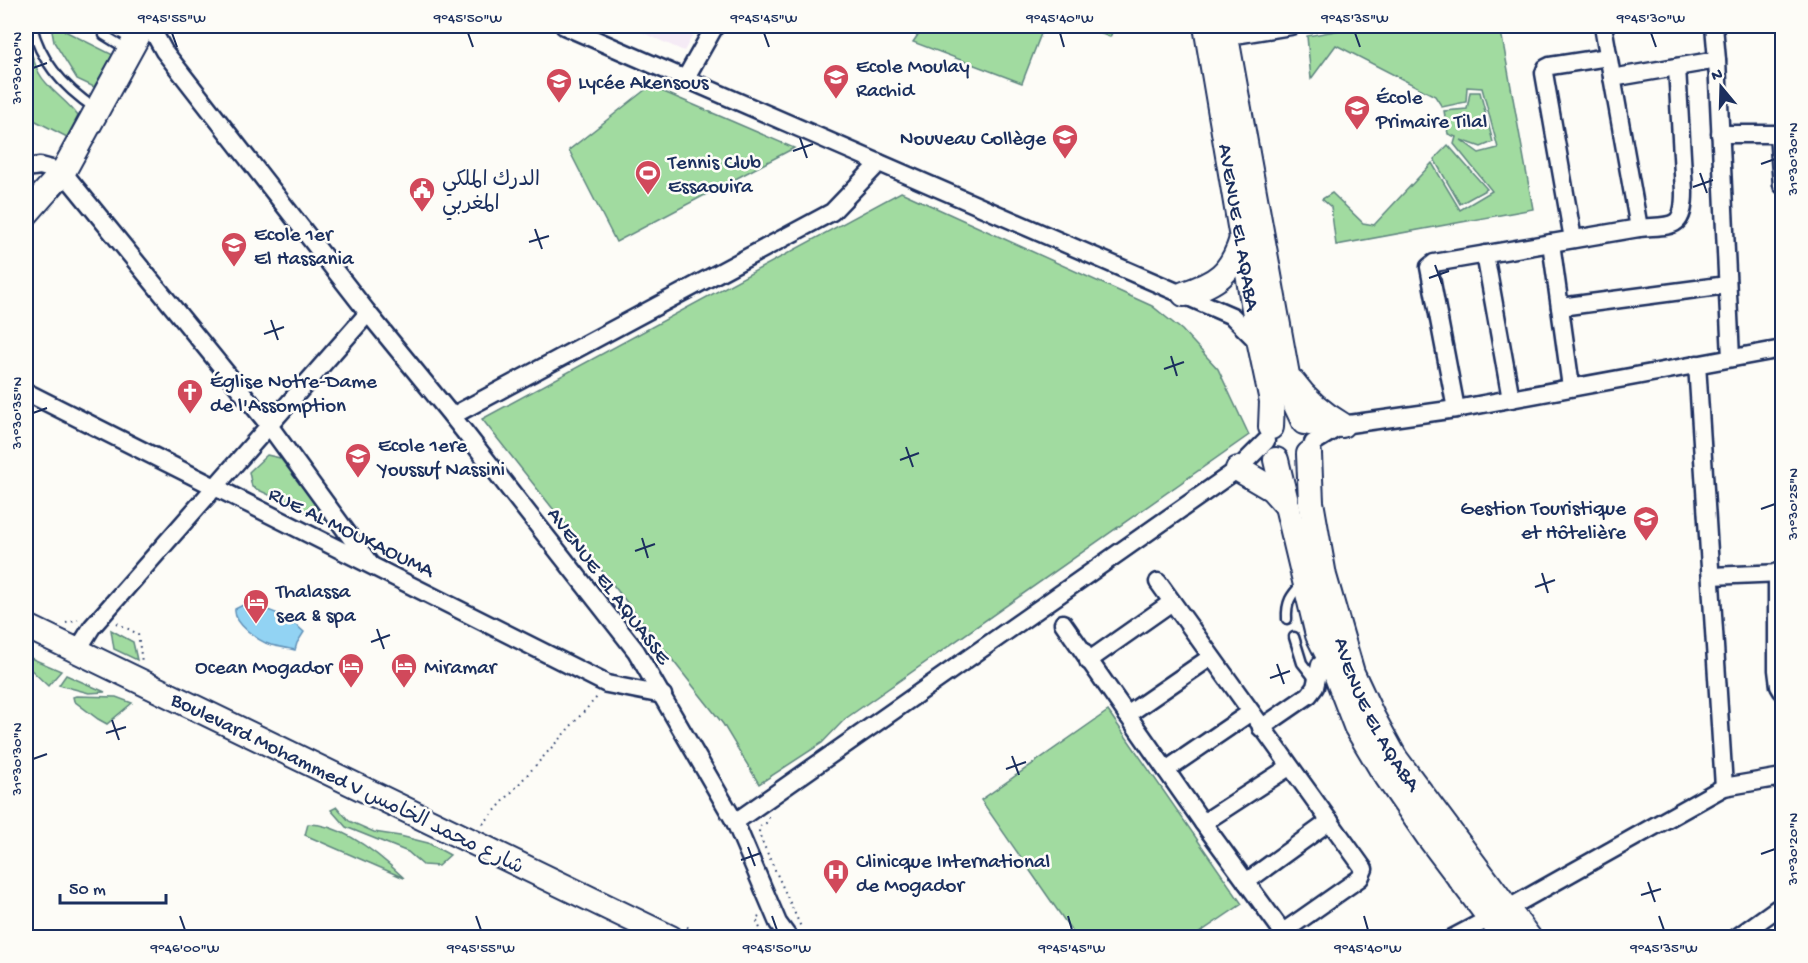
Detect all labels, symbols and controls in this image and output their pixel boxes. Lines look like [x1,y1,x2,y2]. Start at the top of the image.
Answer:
text: 9°45'55"W [137,10,206,28]
text: 9°45'50"W [433,10,502,28]
text: 9°45'45"W [729,10,798,28]
text: 9°45'40"W [1025,10,1094,28]
text: 9°45'35"W [1320,10,1389,28]
text: 9°45'30"W [1616,10,1685,28]
text: 31°30'40"N [9,32,27,105]
place label: Ecole Moulay Rachid [856,56,970,105]
north arrow [1691,57,1751,117]
school or university icon: Ecole Moulay Rachid [821,62,851,100]
text: N [1709,65,1726,87]
school or university icon: Lycée Akensous [544,66,574,104]
place label: Lycée Akensous [578,72,710,97]
place label: École Primaire Tilal [1375,87,1487,136]
school or university icon: École Primaire Tilal [1342,93,1372,131]
school or university icon: Nouveau Collège [1050,122,1080,160]
text: 31°30'30"N [1785,122,1803,197]
place label: Nouveau Collège [900,128,1047,153]
street label: AVENUE EL AQABA [1210,142,1263,315]
place label: Tennis Club Essaouira [667,152,761,201]
sports icon: Tennis Club Essaouira [633,158,663,196]
place label: الدرك الملكي المغربي [442,169,540,221]
public building icon: الدرك الملكي المغربي [407,175,437,213]
place label: Ecole 1er El Hassania [254,224,355,273]
school or university icon: Ecole 1er El Hassania [219,230,249,268]
place label: Église Notre-Dame de l'Assomption [210,371,378,420]
text: 31°30'35"N [9,377,27,450]
church icon: Église Notre-Dame de l'Assomption [175,377,205,415]
place label: Ecole 1ere Youssuf Nassini [376,435,505,484]
school or university icon: Ecole 1ere Youssuf Nassini [343,441,373,479]
text: 31°30'25"N [1785,468,1803,541]
street label: RUE AL MOUKAOUMA [264,483,439,586]
place label: Gestion Touristique et Hôtelière [1460,498,1627,547]
street label: AVENUE EL AQUASSE [540,504,675,671]
school or university icon: Gestion Touristique et Hôtelière [1631,504,1661,542]
place label: Thalassa sea & spa [275,581,357,630]
hotel icon: Thalassa sea & spa [241,587,271,625]
street label: AVENUE EL AQABA [1326,635,1425,799]
hotel icon: Ocean Mogador [336,651,366,689]
hotel icon: Miramar [389,651,419,689]
place label: Ocean Mogador [195,657,334,682]
place label: Miramar [424,657,498,682]
street label: Boulevard Mohammed V شارع محمد الخامس [165,688,527,882]
text: 31°30'30"N [9,722,27,797]
text: 31°30'20"N [1785,812,1803,886]
place label: Clinicque International de Mogador [856,851,1050,900]
hospital icon: Clinicque International de Mogador [821,857,851,895]
scale bar [60,867,166,905]
text: 50 m [69,880,106,901]
text: 9°46'00"W [150,940,220,958]
text: 9°45'55"W [446,940,515,958]
text: 9°45'50"W [742,940,811,958]
text: 9°45'45"W [1037,940,1106,958]
text: 9°45'40"W [1333,940,1402,958]
text: 9°45'35"W [1629,940,1698,958]

